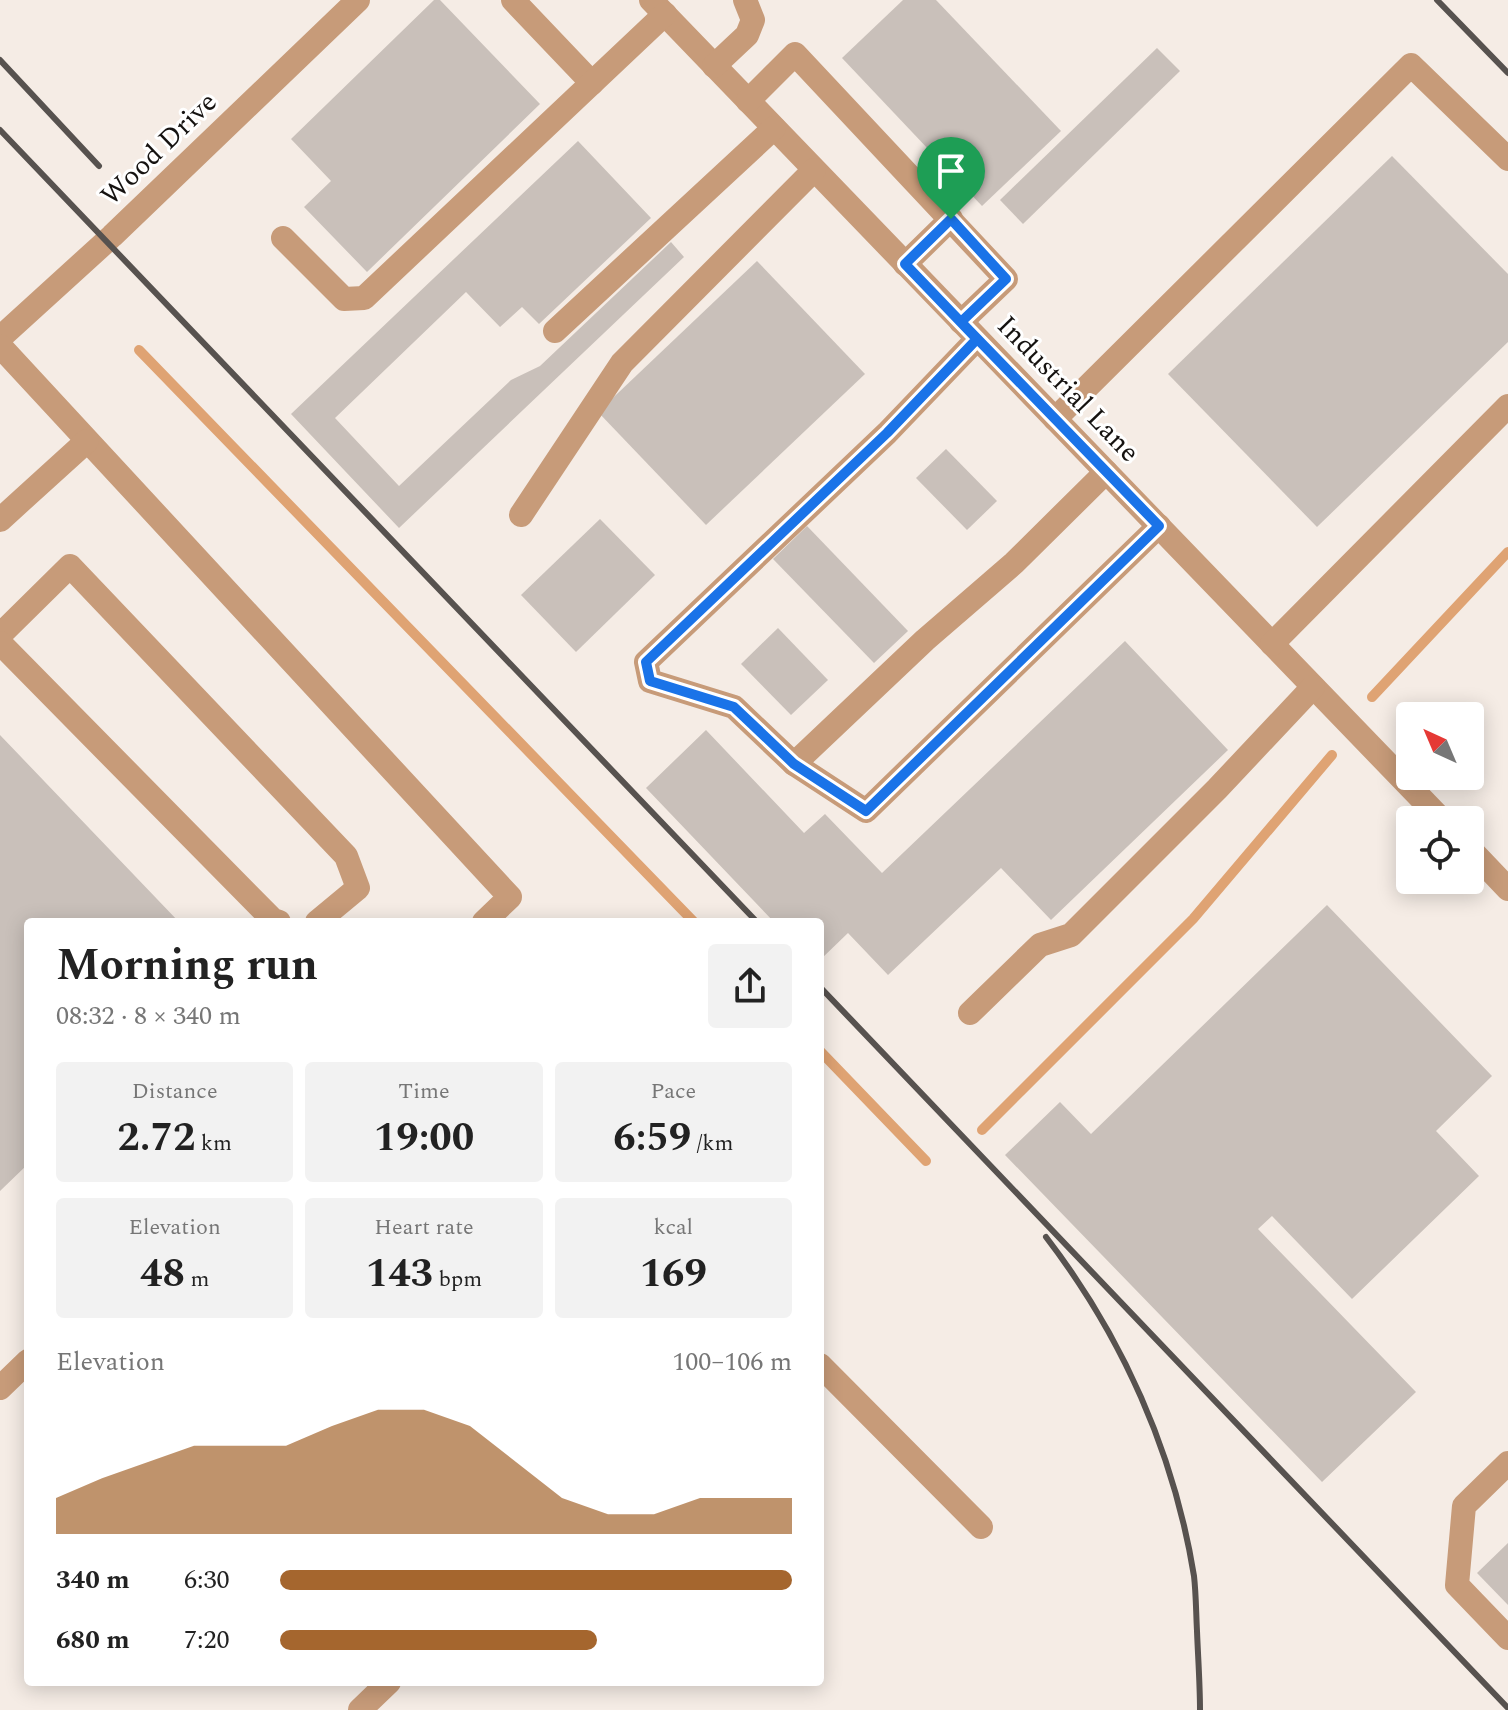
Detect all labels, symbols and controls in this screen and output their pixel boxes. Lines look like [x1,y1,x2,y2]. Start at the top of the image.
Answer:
street label: Wood Drive [91,82,227,216]
pin [917,137,985,219]
icon: arrive [929,149,973,193]
street label: Industrial Lane [986,306,1150,472]
north arrow [1396,702,1484,790]
map controls [1396,702,1484,894]
button: locate [1396,806,1484,894]
text: Morning run [56,932,318,999]
button: share [708,944,792,1028]
text: 08:32 · 8 × 340 m [56,996,241,1036]
text: Distance [132,1075,218,1108]
text: Time [398,1075,450,1108]
text: Pace [651,1075,696,1108]
text: 2.72 [117,1108,195,1169]
text: 19:00 [374,1108,474,1169]
text: 6:59 [613,1108,691,1169]
text: km [195,1127,232,1160]
text: /km [691,1127,733,1160]
text: Elevation [129,1211,221,1244]
text: Heart rate [374,1211,474,1244]
text: kcal [654,1211,693,1244]
text: 48 [140,1244,185,1305]
text: 143 [366,1244,433,1305]
text: 169 [640,1244,707,1305]
text: m [185,1263,209,1296]
text: bpm [433,1263,482,1296]
text: Elevation [56,1342,165,1382]
text: 100–106 m [672,1342,792,1382]
text: 340 m [56,1560,130,1600]
text: 6:30 [184,1560,230,1600]
text: 680 m [56,1620,130,1660]
text: 7:20 [184,1620,230,1660]

